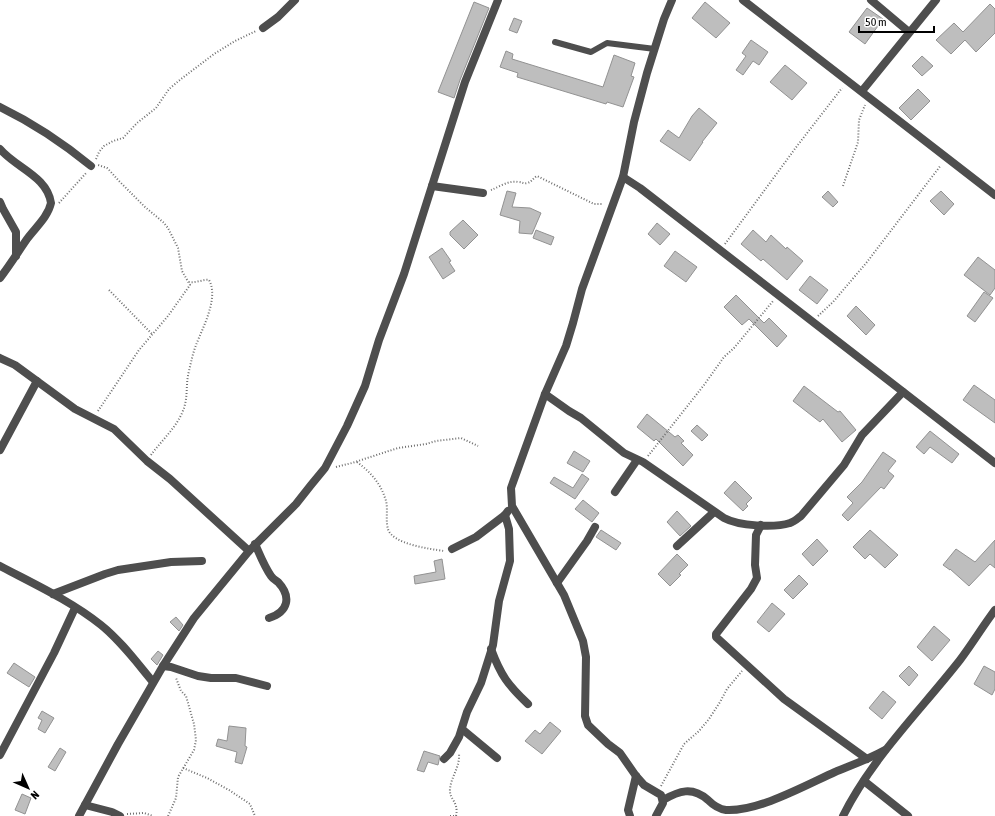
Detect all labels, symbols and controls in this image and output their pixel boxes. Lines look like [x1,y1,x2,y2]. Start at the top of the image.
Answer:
scale bar [859,8,934,34]
text: 50 m [865,15,887,29]
north arrow [8,768,48,808]
text: N [29,789,42,802]

